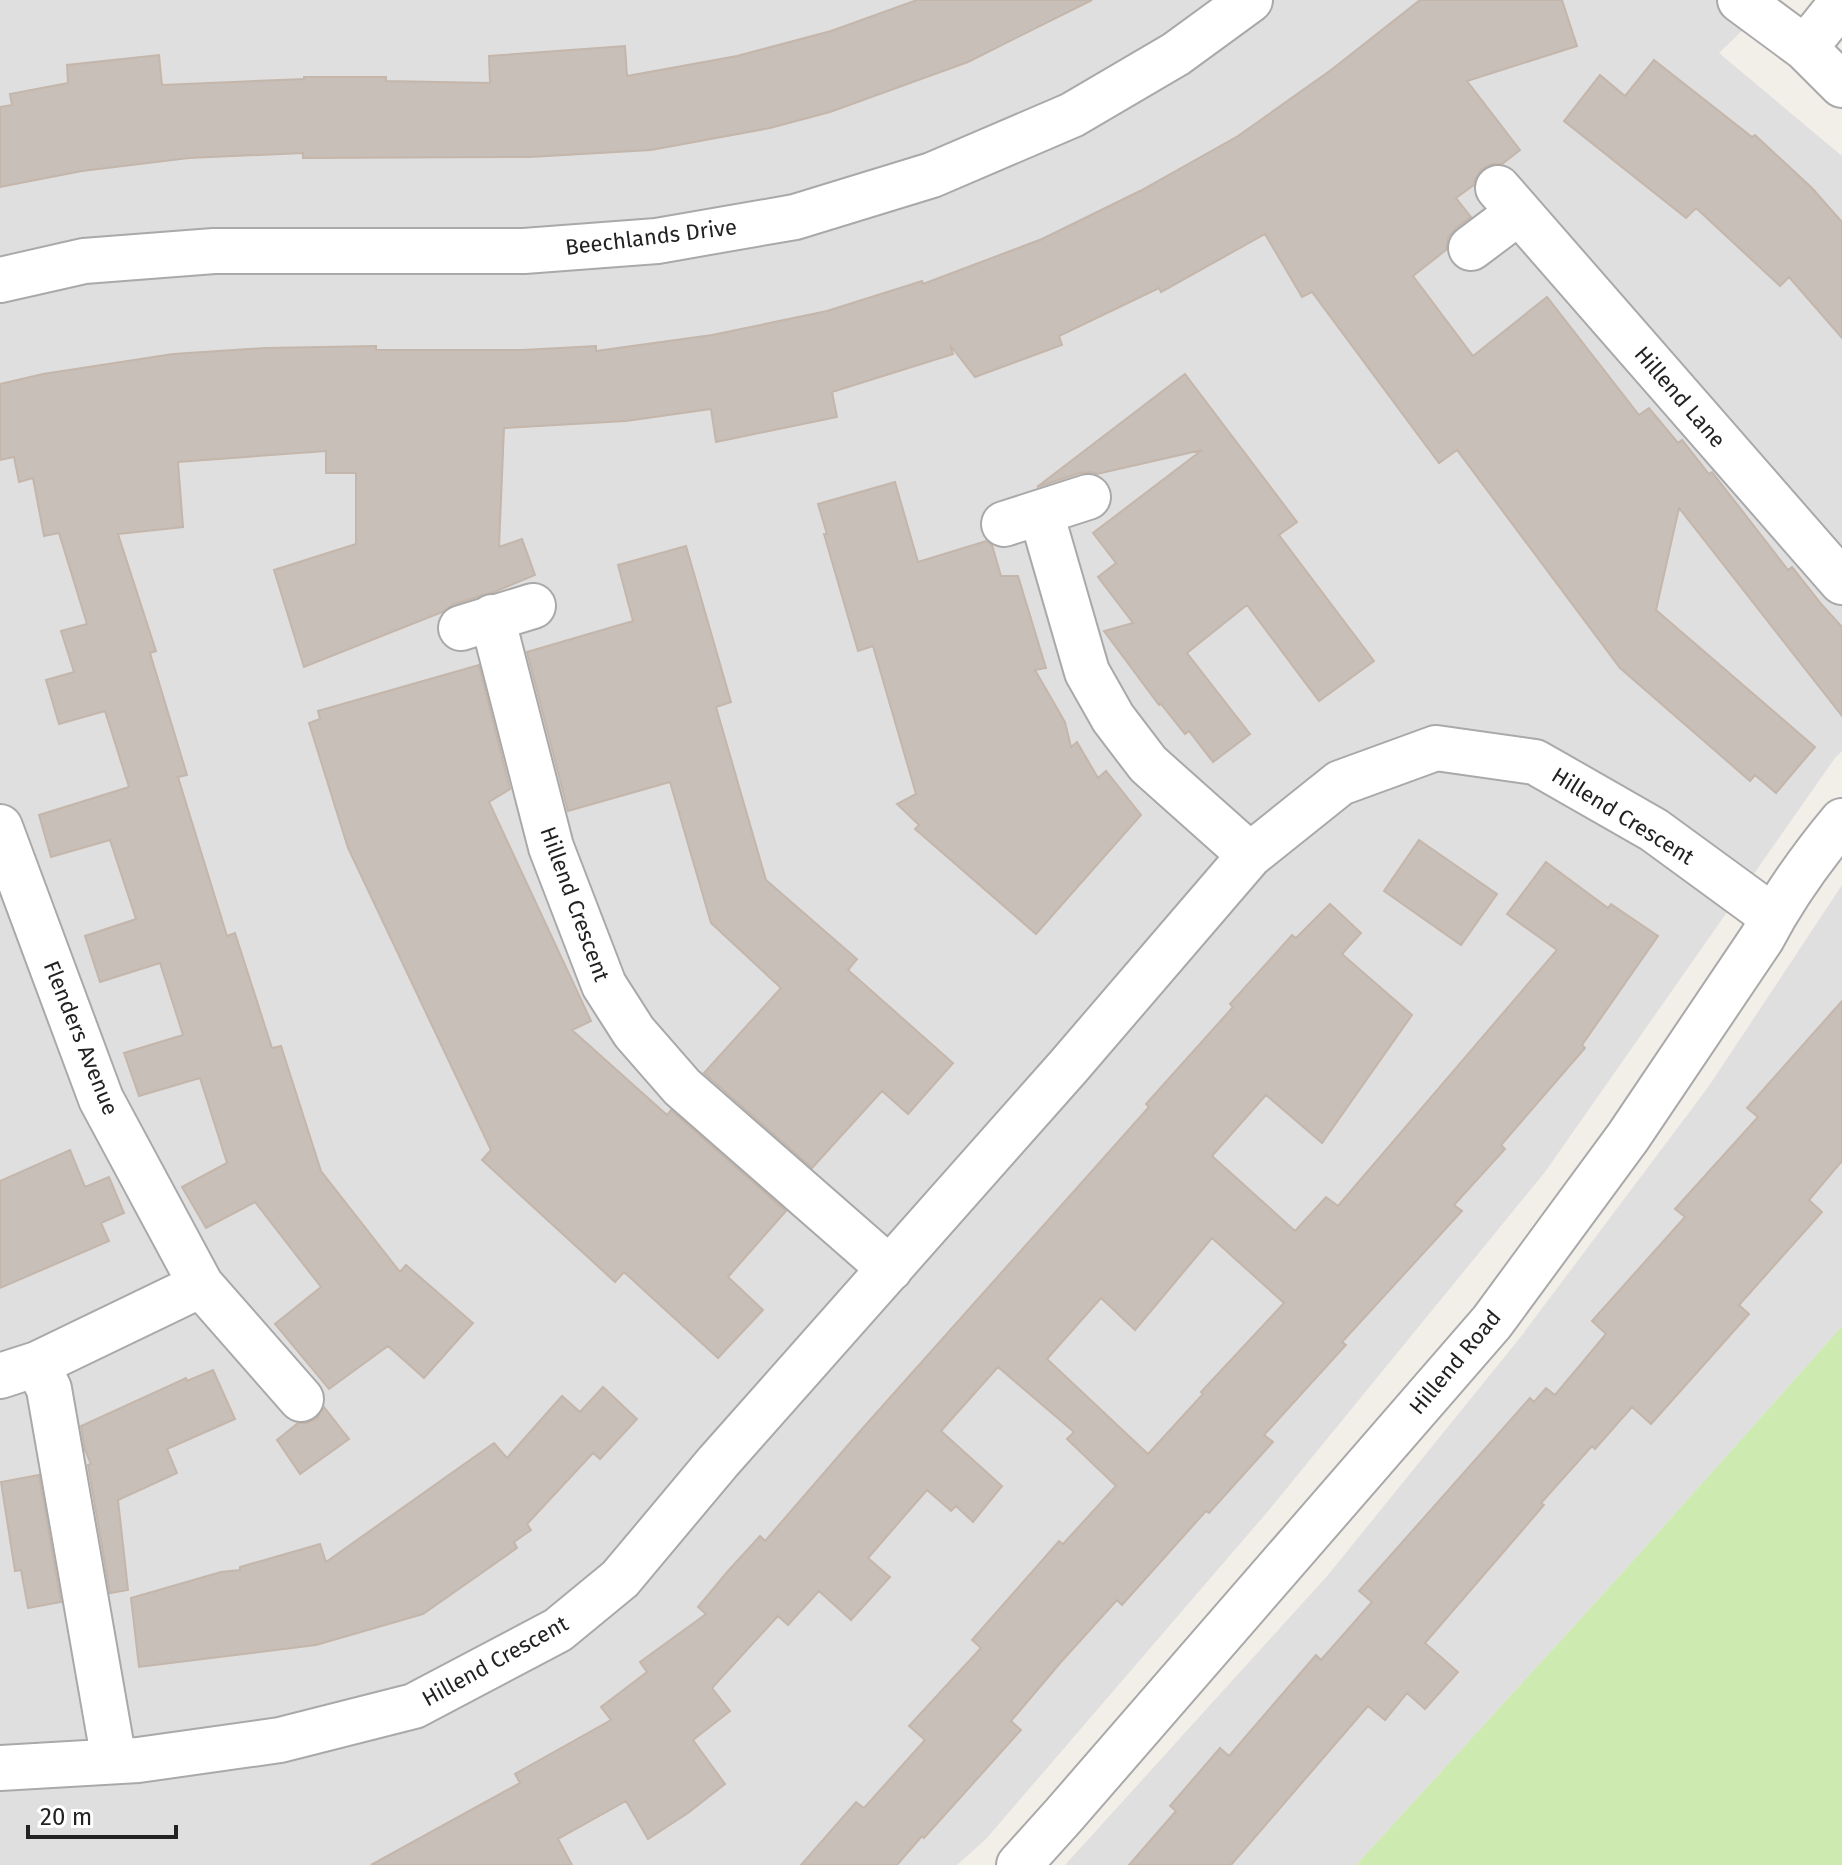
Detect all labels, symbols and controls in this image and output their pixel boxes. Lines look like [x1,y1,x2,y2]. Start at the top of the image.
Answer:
street label: Beechlands Drive [564,213,738,261]
street label: Hillend Lane [1629,341,1731,453]
street label: Hillend Crescent [1547,761,1699,871]
street label: Hillend Crescent [534,823,616,985]
street label: Flenders Avenue [38,957,124,1119]
street label: Hillend Road [1403,1304,1507,1420]
street label: Hillend Crescent [417,1610,573,1712]
scale bar [28,1789,176,1839]
text: 20 m [40,1803,92,1831]

